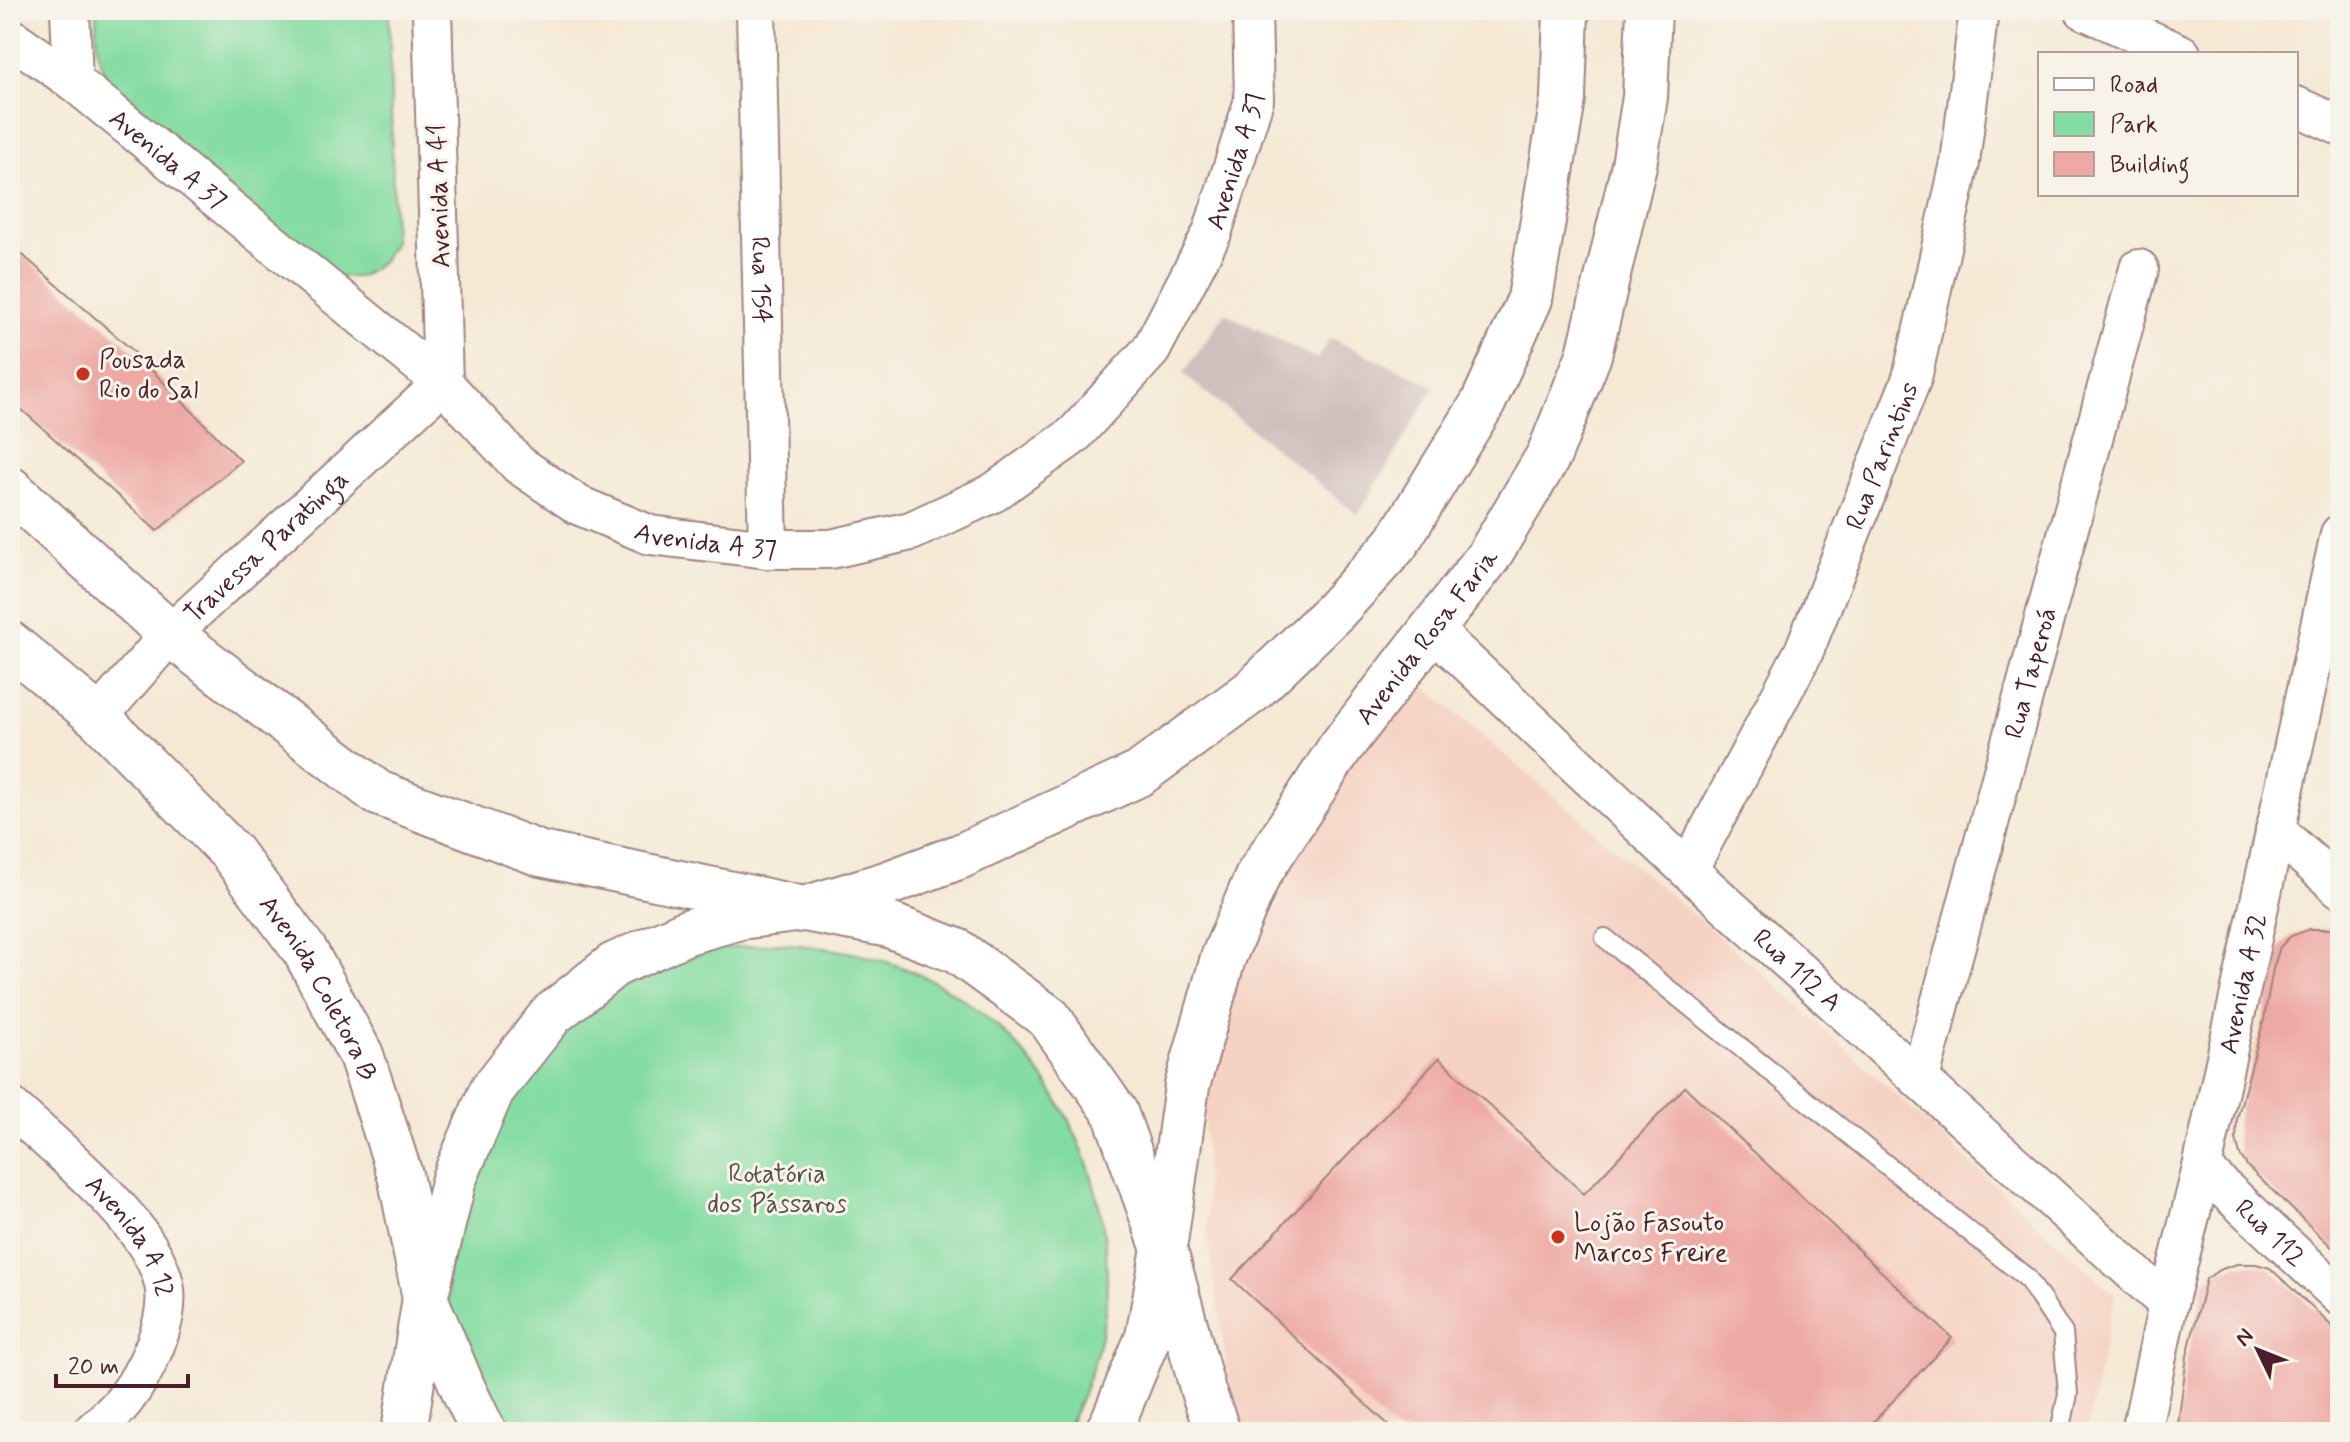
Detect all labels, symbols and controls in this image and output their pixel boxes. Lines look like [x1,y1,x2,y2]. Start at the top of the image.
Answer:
legend [2038,52,2298,196]
text: Road [2110,70,2158,101]
street label: Avenida A 37 [1199,92,1273,234]
street label: Avenida A 37 [101,102,233,219]
text: Park [2110,110,2158,141]
street label: Avenida A 41 [420,123,460,269]
text: Building [2110,150,2190,184]
street label: Rua 154 [742,236,778,324]
place label: Pousada Rio do Sal [99,344,198,408]
marker: Pousada Rio do Sal [74,365,92,383]
street label: Rua Parintins [1839,377,1928,535]
street label: Travessa Paratinga [178,463,357,632]
street label: Avenida A 37 [629,515,777,568]
street label: Avenida Rosa Faria [1349,542,1507,733]
street label: Rua Taperoá [1998,604,2066,743]
street label: Avenida Coletora B [250,889,383,1085]
street label: Avenida A 32 [2212,910,2276,1057]
street label: Rua 112 A [1745,922,1849,1020]
park label: Rotatória dos Pássaros [707,1158,847,1222]
street label: Avenida A 12 [77,1168,181,1299]
street label: Rua 112 [2227,1192,2312,1275]
place label: Lojão Fasouto Marcos Freire [1574,1207,1728,1271]
marker: Lojão Fasouto Marcos Freire [1549,1228,1567,1246]
north arrow [2218,1310,2298,1390]
text: N [2230,1323,2260,1353]
scale bar [56,1338,188,1388]
text: 20 m [68,1352,119,1383]

